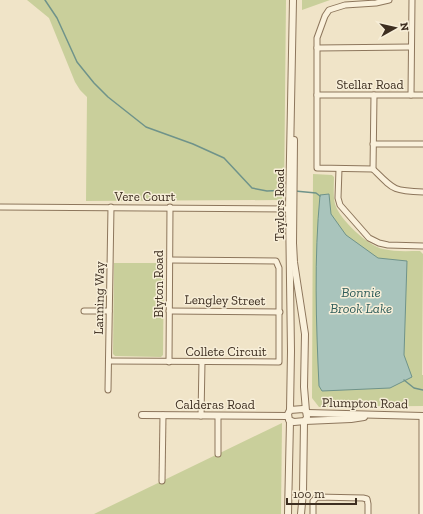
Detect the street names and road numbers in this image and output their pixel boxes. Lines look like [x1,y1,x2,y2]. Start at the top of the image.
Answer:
street label: Stellar Road [336,77,404,92]
street label: Taylors Road [272,169,287,241]
street label: Vere Court [114,189,176,204]
street label: Blyton Road [151,250,166,318]
street label: Lanning Way [91,261,107,335]
street label: Lengley Street [185,292,266,308]
street label: Collete Circuit [185,344,267,359]
street label: Plumpton Road [322,395,408,411]
street label: Calderas Road [175,397,255,412]

